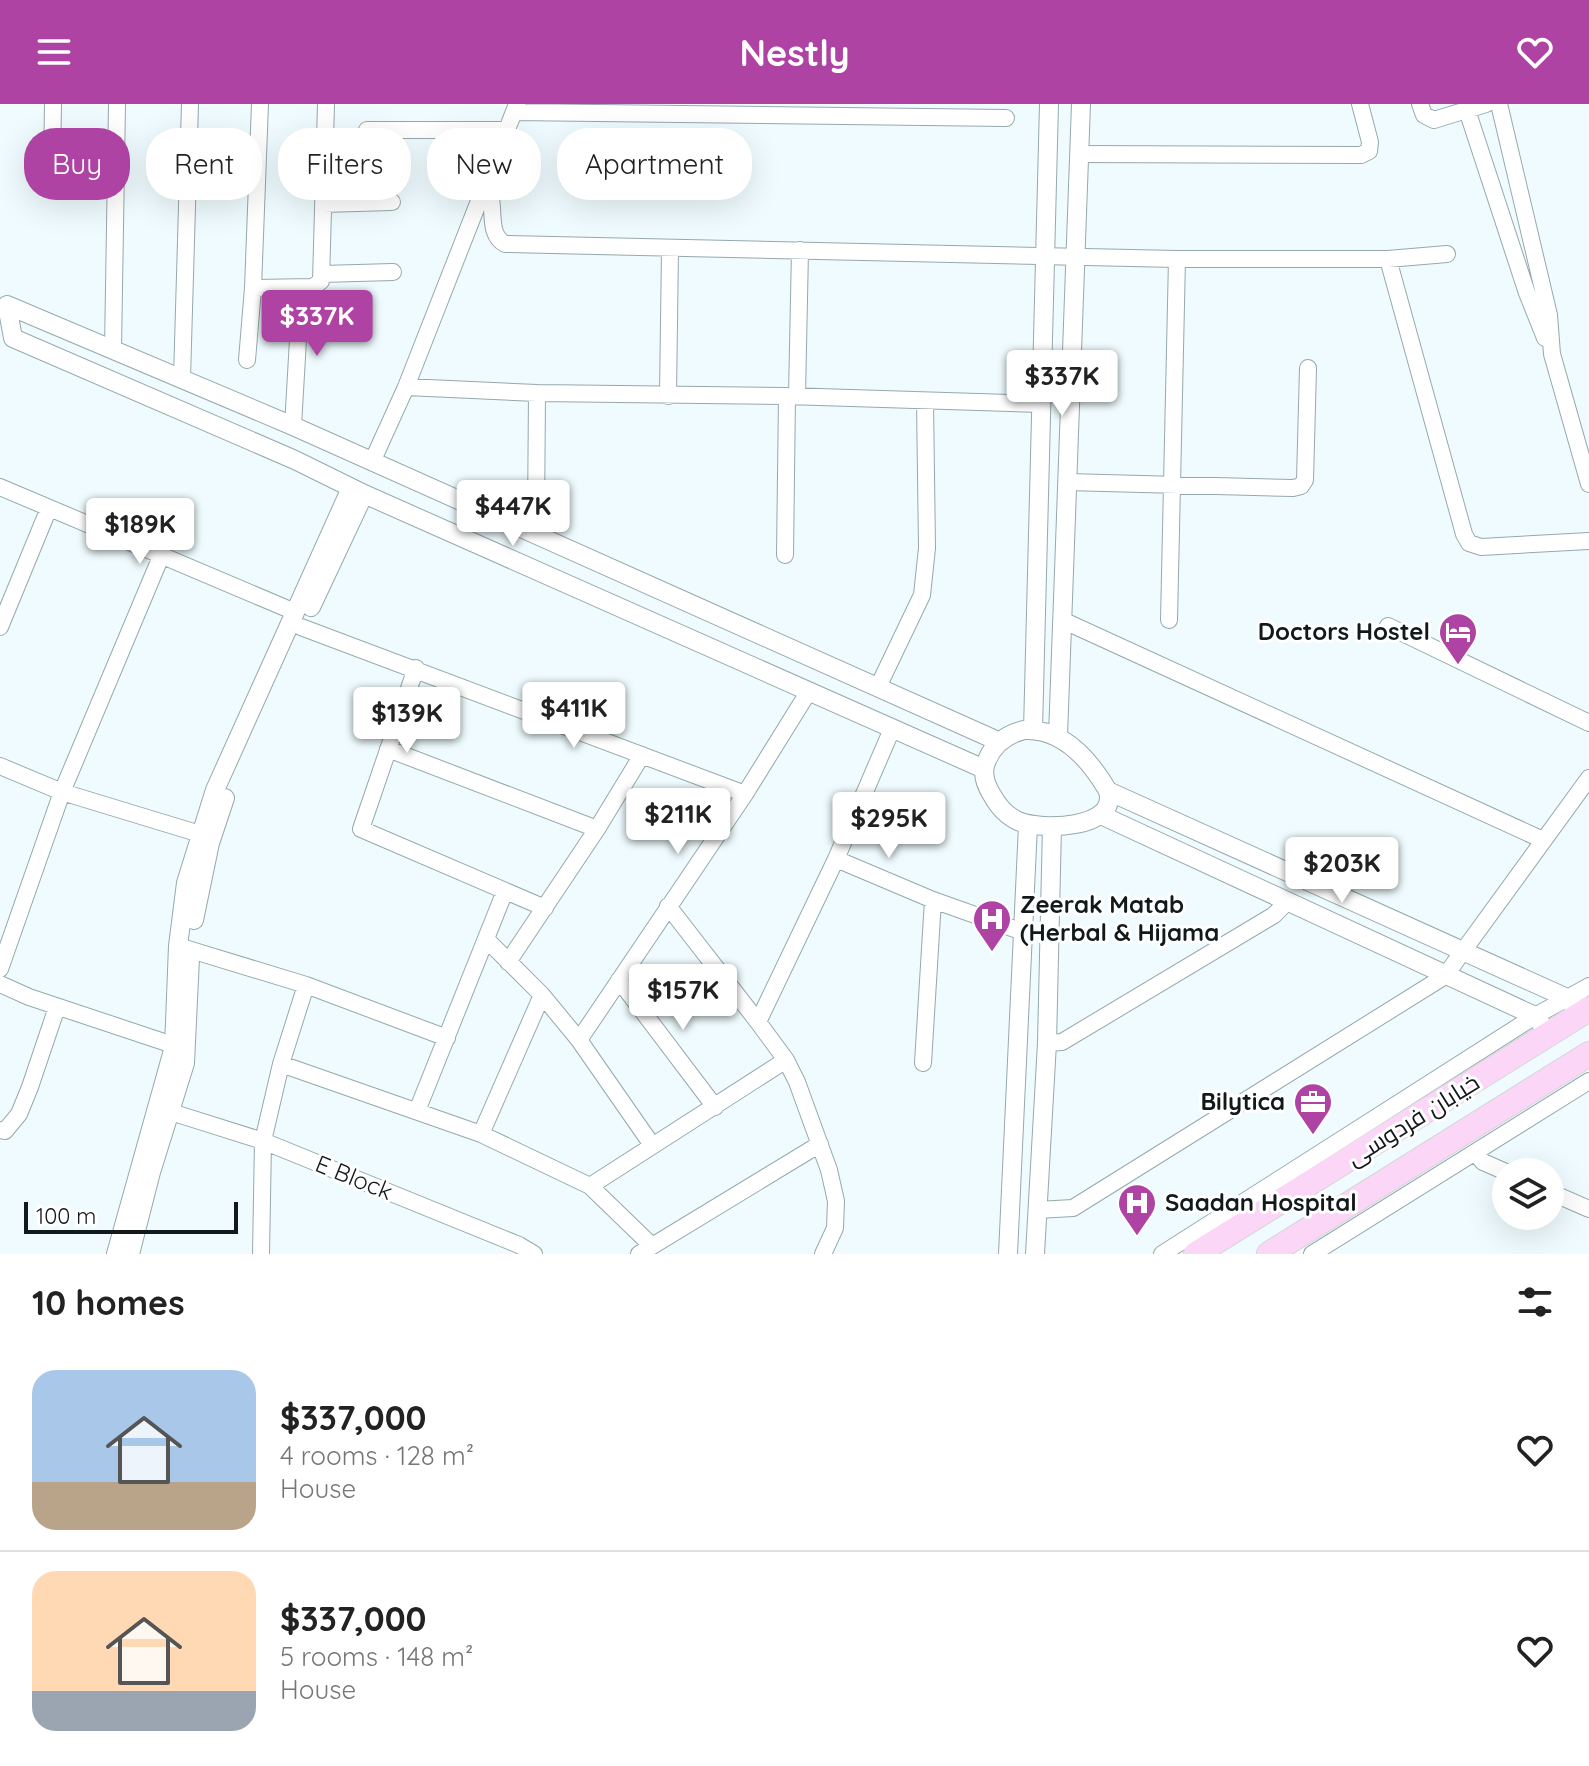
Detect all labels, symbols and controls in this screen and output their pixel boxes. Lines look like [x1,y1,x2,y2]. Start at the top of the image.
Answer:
icon: menu [32,30,76,74]
text: Nestly [739,30,850,75]
icon: heart [1513,30,1557,74]
chip: Buy [24,128,130,200]
chip: Rent [146,128,262,200]
chip: Filters [278,128,411,200]
chip: New [427,128,541,200]
chip: Apartment [557,128,752,200]
pin: $337K [261,290,373,358]
text: $337K [280,299,354,332]
pin: $337K [1006,350,1118,418]
text: $337K [1025,359,1099,392]
pin: $447K [457,480,569,548]
text: $447K [475,489,551,522]
pin: $189K [84,498,196,566]
text: $189K [104,507,176,540]
hotel icon: Doctors Hostel [1437,611,1479,666]
place label: Doctors Hostel [1258,616,1430,646]
pin: $411K [518,682,630,750]
pin: $139K [351,687,463,755]
text: $411K [540,691,608,724]
text: $139K [371,696,443,729]
pin: $211K [622,788,734,856]
pin: $295K [833,792,945,860]
text: $211K [644,797,712,830]
text: $295K [850,801,928,834]
pin: $203K [1286,837,1398,905]
text: $203K [1303,846,1381,879]
place label: Zeerak Matab (Herbal & Hijama [1020,889,1219,947]
hospital icon: Zeerak Matab (Herbal & Hijama [971,898,1013,953]
pin: $157K [627,964,739,1032]
text: $157K [647,973,719,1006]
street label: خیابان فردوسی [1341,1066,1484,1172]
office icon: Bilytica [1292,1081,1334,1136]
place label: Bilytica [1200,1086,1285,1116]
street label: E Block [311,1148,397,1206]
map controls [1492,1158,1564,1230]
button: layers [1492,1158,1564,1230]
hospital icon: Saadan Hospital [1116,1182,1158,1237]
place label: Saadan Hospital [1165,1187,1357,1217]
scale bar [24,1198,238,1234]
text: 100 m [36,1202,96,1230]
icon: filters [1513,1280,1557,1324]
text: 10 homes [32,1281,185,1324]
text: $337,000 [280,1396,426,1439]
icon: home [96,1402,192,1498]
icon: heart [1513,1428,1557,1472]
text: 4 rooms · 128 m² [280,1439,474,1472]
text: House [280,1472,356,1505]
text: $337,000 [280,1597,426,1640]
icon: home [96,1603,192,1699]
icon: heart [1513,1629,1557,1673]
text: 5 rooms · 148 m² [280,1640,473,1673]
text: House [280,1673,356,1706]

